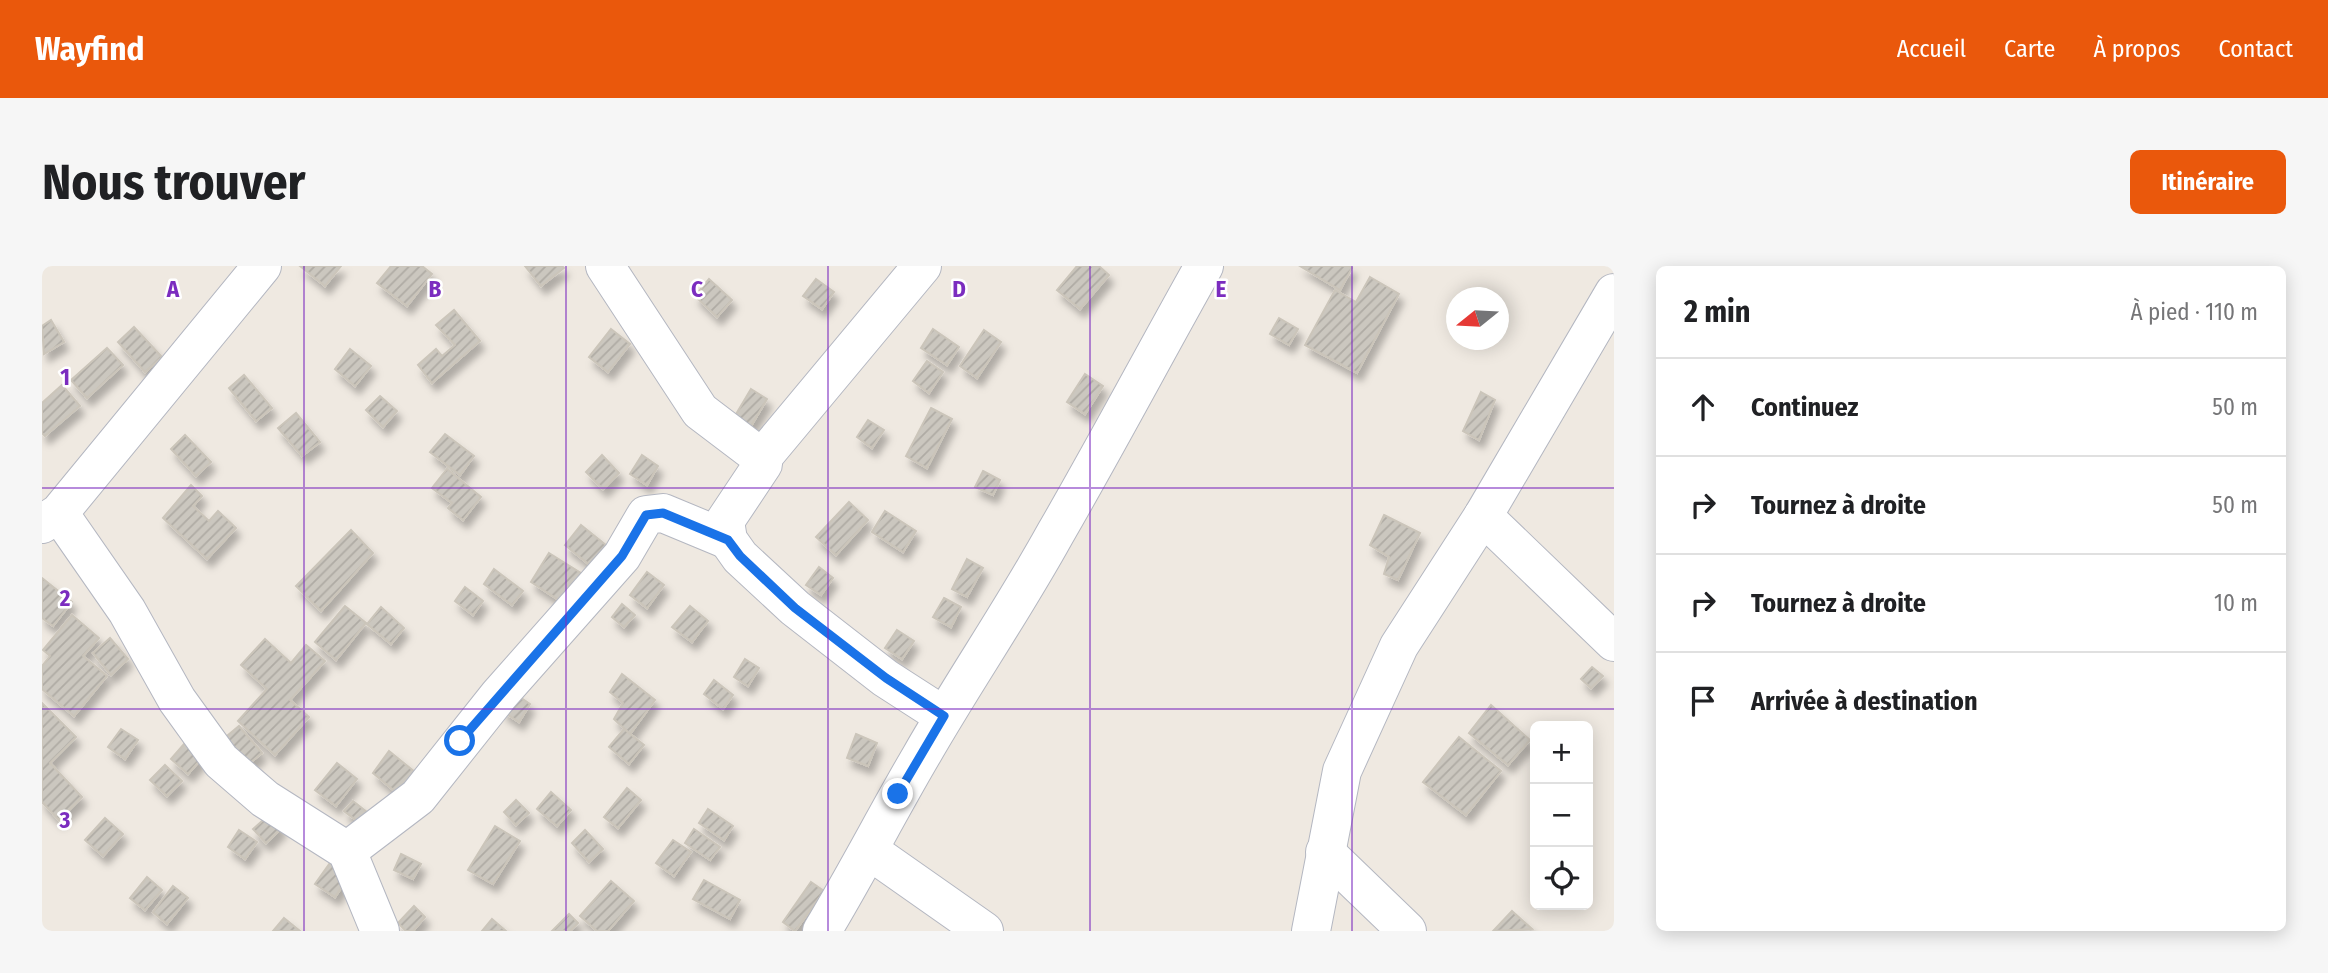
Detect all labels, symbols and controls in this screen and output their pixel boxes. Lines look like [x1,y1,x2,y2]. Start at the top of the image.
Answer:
text: Wayfind [35,29,144,69]
text: Accueil [1897,35,1966,63]
text: Carte [2004,35,2055,63]
text: À propos [2093,35,2180,63]
text: Contact [2218,35,2293,63]
button: Itinéraire [2130,150,2286,214]
text: Nous trouver [42,153,305,212]
text: A [166,275,180,303]
text: B [429,275,442,303]
text: C [691,275,703,303]
text: D [952,275,966,303]
text: E [1216,275,1227,303]
north arrow [1446,287,1509,350]
text: 2 min [1684,294,1751,330]
text: À pied · 110 m [2130,298,2258,326]
text: 1 [60,363,70,391]
icon: ahead [1684,388,1722,426]
text: Continuez [1751,392,1858,423]
text: 50 m [2212,393,2258,421]
icon: right [1684,486,1722,524]
text: Tournez à droite [1751,490,1926,521]
text: 50 m [2212,491,2258,519]
text: 2 [59,584,71,612]
icon: right [1684,584,1722,622]
text: Tournez à droite [1751,588,1926,619]
text: 10 m [2214,589,2258,617]
icon: arrive [1684,682,1722,720]
text: Arrivée à destination [1751,686,1978,717]
map controls [1530,721,1593,910]
button: + [1530,721,1593,784]
route start [444,725,475,756]
route end [882,778,913,809]
button: − [1530,784,1593,847]
text: 3 [59,806,71,834]
button: locate [1530,847,1593,910]

